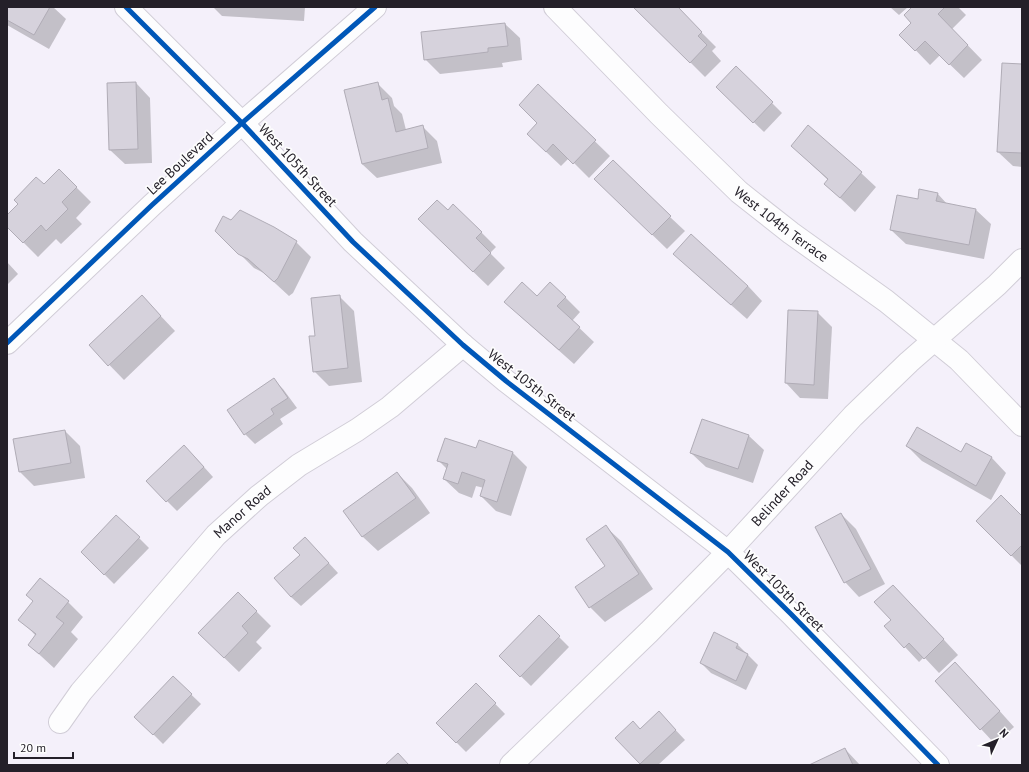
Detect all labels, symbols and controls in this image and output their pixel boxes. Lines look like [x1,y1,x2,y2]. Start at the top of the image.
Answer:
street label: West 105th Street [255,120,341,211]
street label: Lee Boulevard [143,128,217,198]
street label: West 104th Terrace [730,183,832,266]
street label: West 105th Street [484,345,580,425]
street label: Belinder Road [747,456,817,530]
street label: Manor Road [210,481,275,542]
street label: West 105th Street [740,547,828,635]
north arrow [977,720,1017,760]
text: N [997,726,1012,741]
scale bar [14,734,73,760]
text: 20 m [20,740,46,755]

